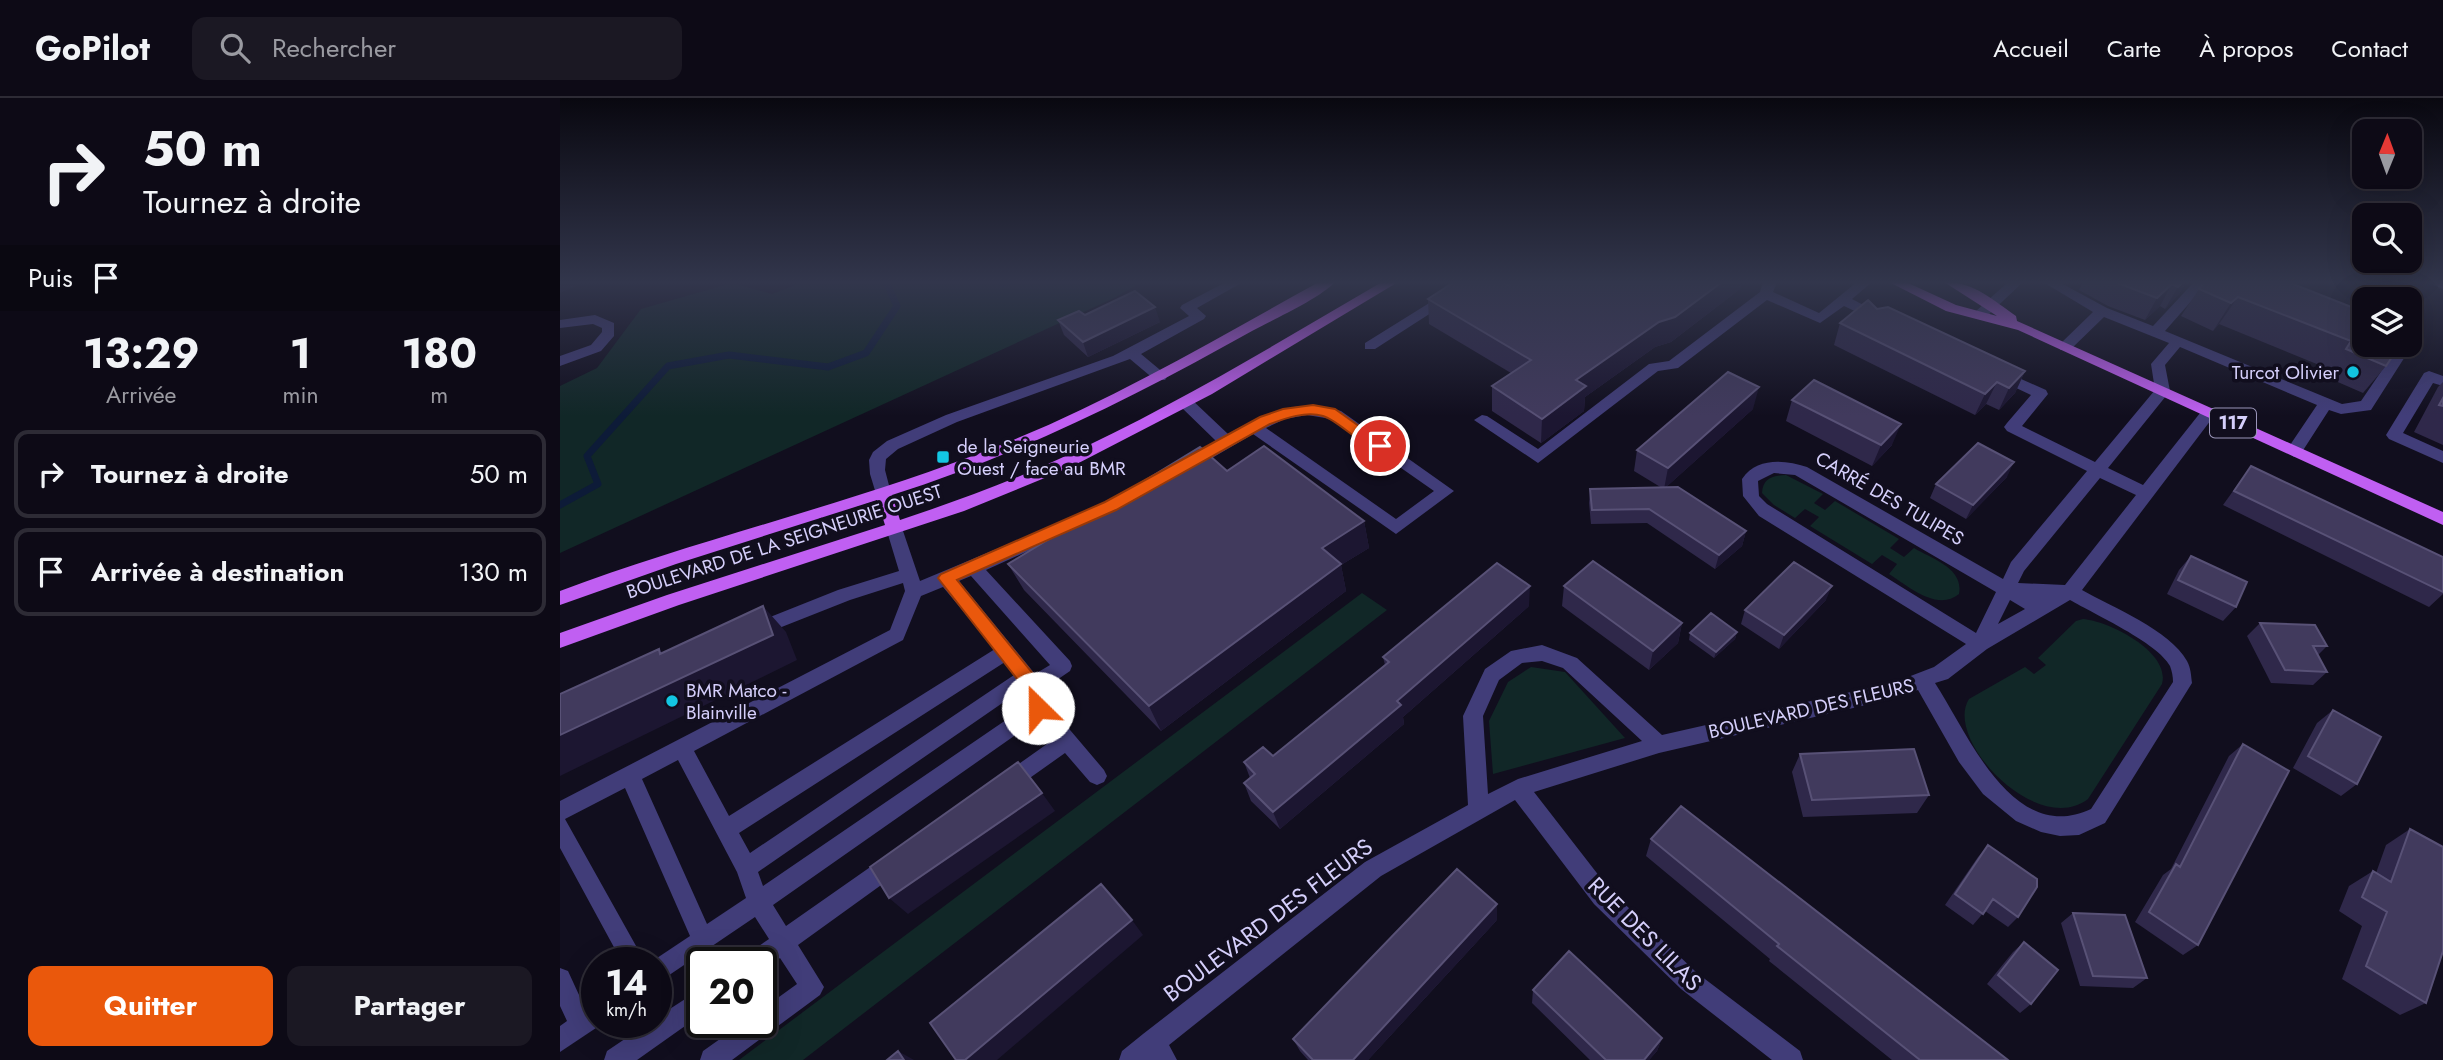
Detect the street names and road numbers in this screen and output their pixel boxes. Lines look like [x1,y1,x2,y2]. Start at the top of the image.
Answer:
road number: 117 [2210,408,2256,438]
street label: CARRÉ DES TULIPES [1811,445,1969,552]
street label: BOULEVARD DE LA SEIGNEURIE OUEST [623,477,946,605]
street label: BOULEVARD DES FLEURS [1706,672,1916,745]
street label: BOULEVARD DES FLEURS [1156,830,1380,1010]
street label: RUE DES LILAS [1580,869,1710,999]

